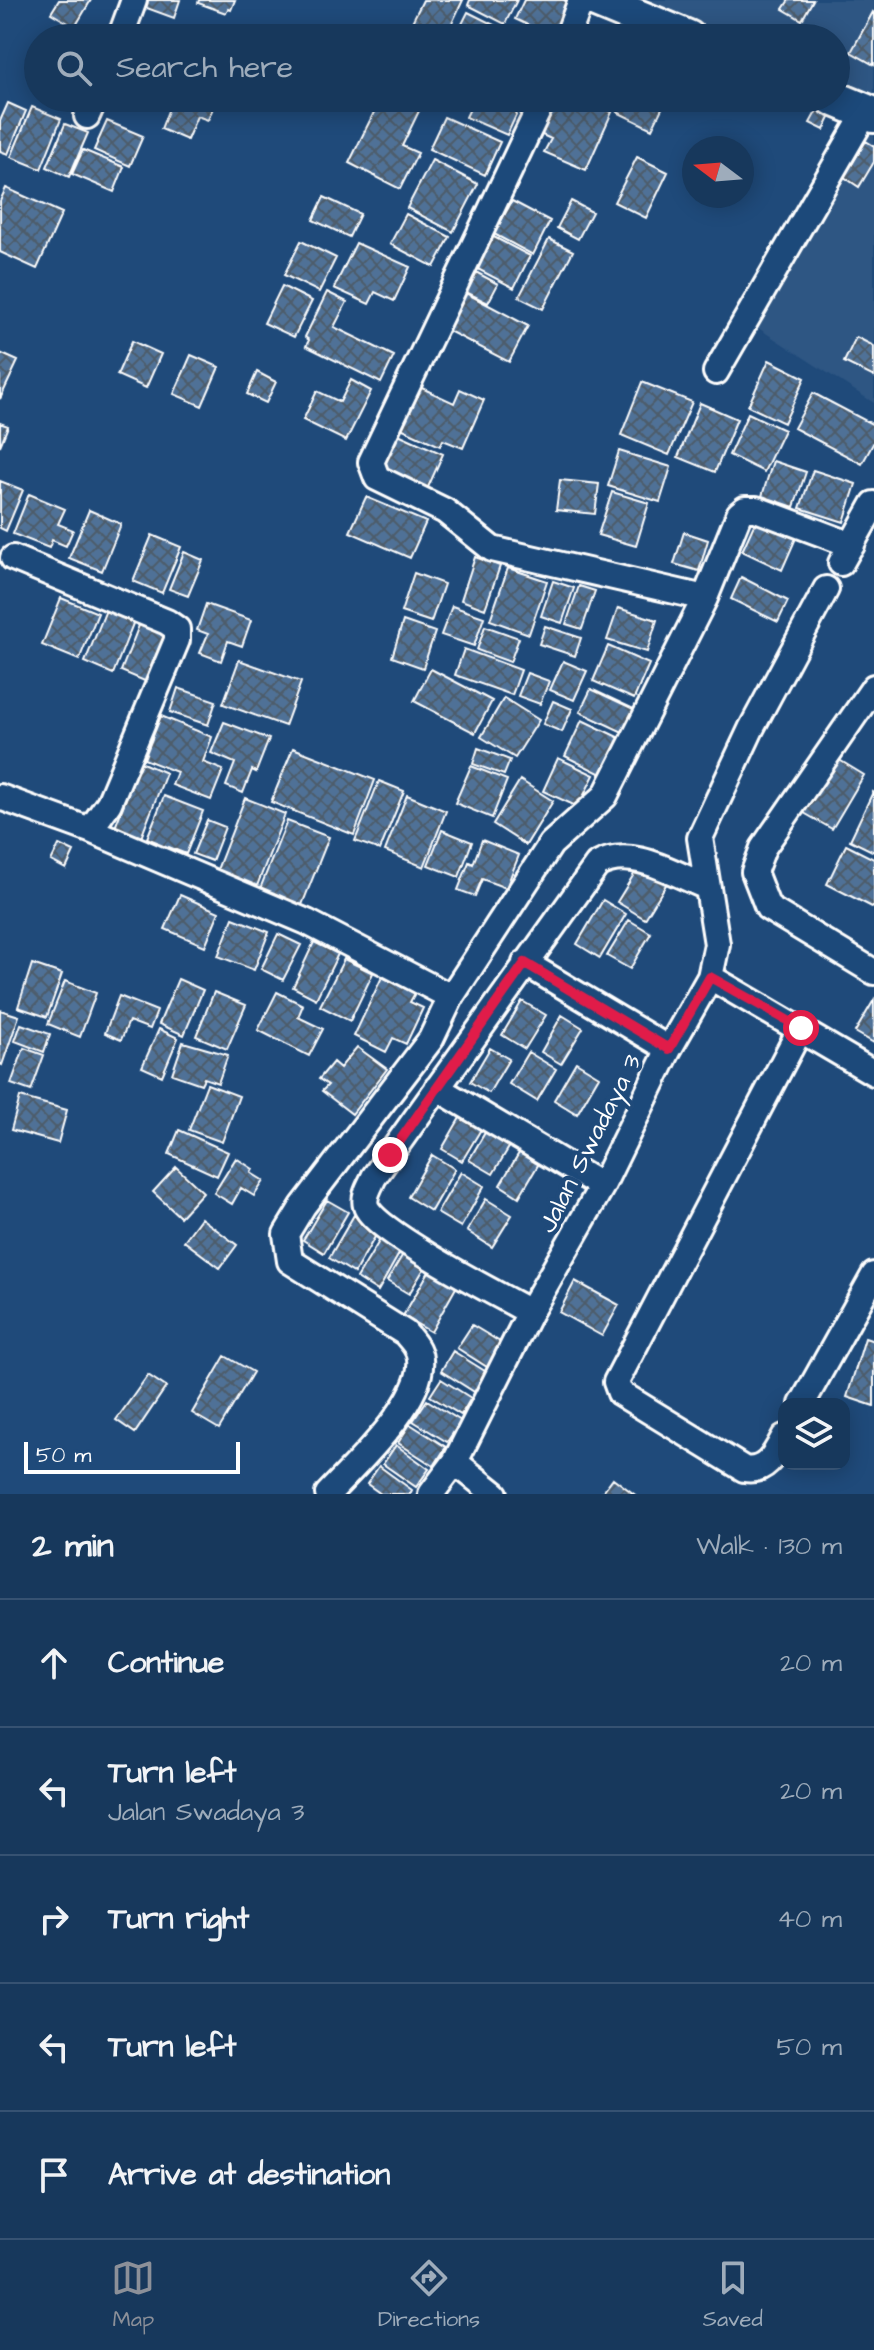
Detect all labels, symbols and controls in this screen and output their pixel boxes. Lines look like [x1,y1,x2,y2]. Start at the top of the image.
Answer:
search box [24,24,850,112]
icon: search [52,46,96,90]
text: Search here [116,47,293,89]
north arrow [682,136,754,208]
route start [783,1010,819,1046]
street label: Jalan Swadaya 3 [529,1048,652,1240]
route end [372,1137,408,1173]
map controls [778,1398,850,1470]
button: layers [778,1398,850,1470]
scale bar [24,1438,240,1474]
text: 50 m [36,1440,91,1471]
text: 2 min [32,1522,114,1570]
text: Walk · 130 m [696,1528,842,1564]
icon: ahead [32,1641,76,1685]
text: Continue [108,1642,224,1684]
text: 20 m [780,1645,842,1681]
text: Turn left [108,1752,236,1794]
icon: left [32,1769,76,1813]
text: 20 m [780,1773,842,1809]
text: Jalan Swadaya 3 [108,1794,304,1830]
icon: right [32,1897,76,1941]
text: Turn right [108,1898,249,1940]
text: 40 m [777,1901,842,1937]
icon: left [32,2025,76,2069]
text: Turn left [108,2026,236,2068]
text: 50 m [777,2029,842,2065]
icon: arrive [32,2153,76,2197]
text: Arrive at destination [108,2154,390,2196]
tab: Map [111,2256,155,2335]
tab: Directions [378,2256,480,2335]
tab: Saved [703,2256,763,2335]

